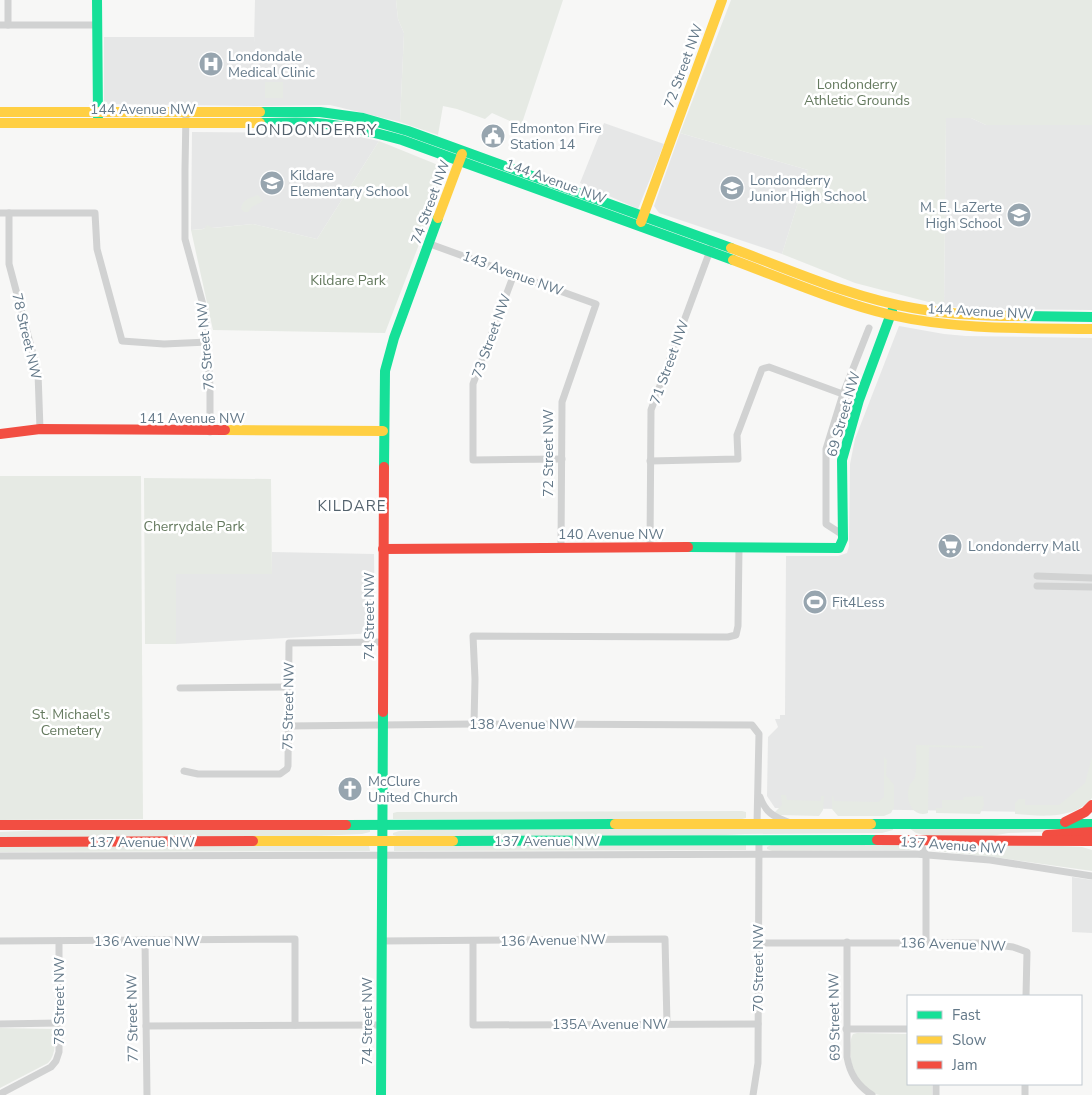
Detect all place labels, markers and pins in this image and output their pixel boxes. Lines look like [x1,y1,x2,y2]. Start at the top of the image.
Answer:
place label: Londondale Medical Clinic [228,47,315,82]
hospital icon: Londondale Medical Clinic [198,51,224,77]
place label: Edmonton Fire Station 14 [510,119,601,154]
public building icon: Edmonton Fire Station 14 [480,123,506,149]
place label: Kildare Elementary School [290,166,409,201]
school or university icon: Kildare Elementary School [259,170,285,196]
place label: Londonderry Junior High School [749,171,867,206]
school or university icon: Londonderry Junior High School [719,175,745,201]
place label: M. E. LaZerte High School [920,198,1003,233]
school or university icon: M. E. LaZerte High School [1006,202,1032,228]
supermarket icon: Londonderry Mall [937,533,963,559]
place label: Londonderry Mall [968,537,1081,556]
sports icon: Fit4Less [802,589,828,615]
place label: Fit4Less [832,593,885,612]
place label: McClure United Church [368,772,458,807]
church icon: McClure United Church [337,776,363,802]

